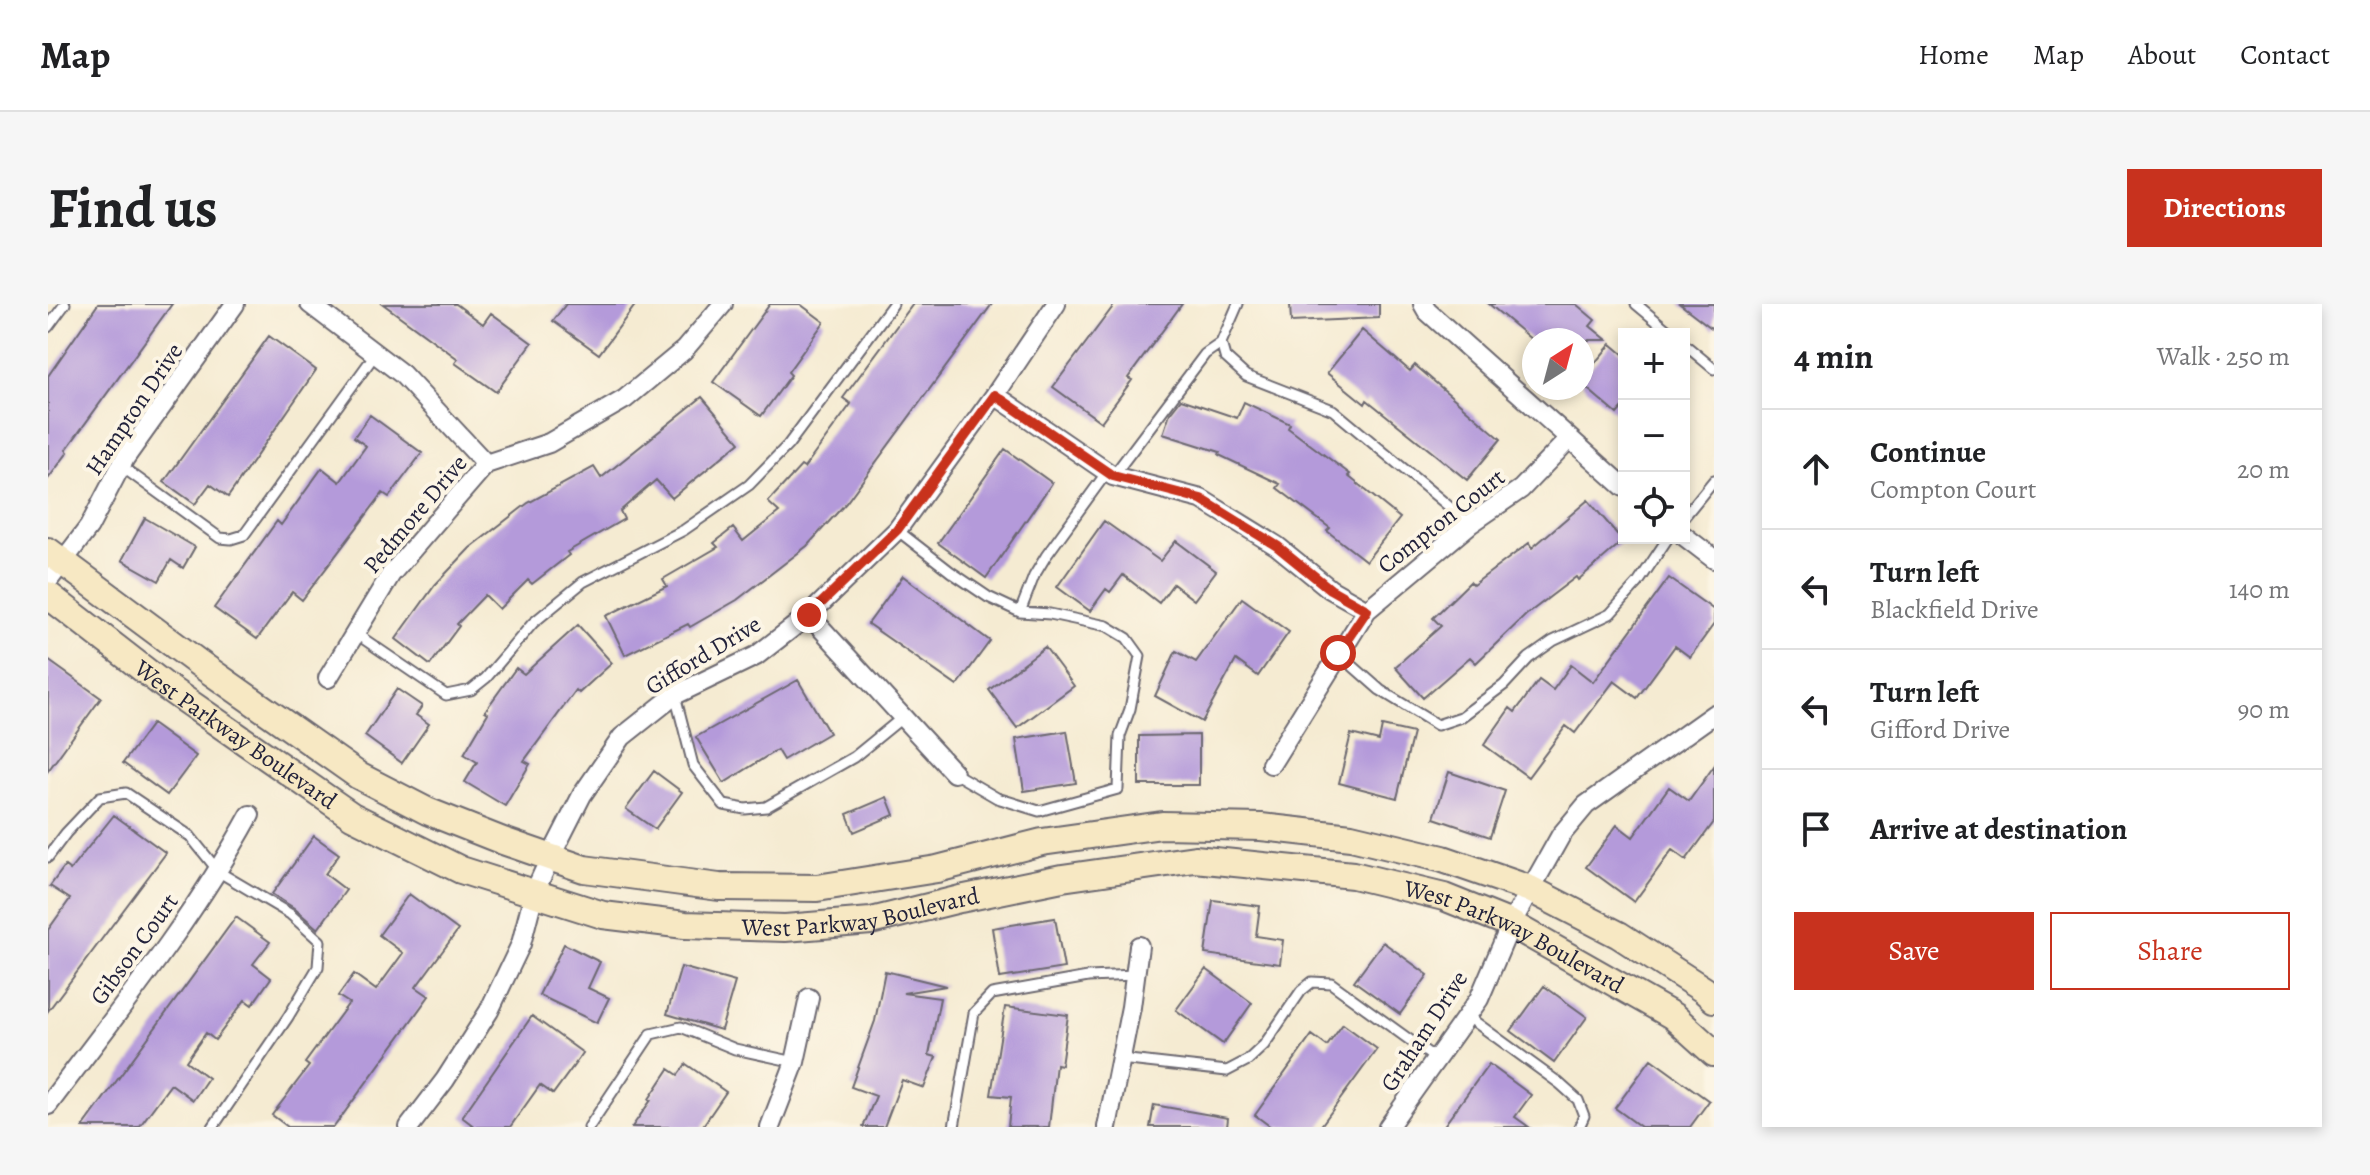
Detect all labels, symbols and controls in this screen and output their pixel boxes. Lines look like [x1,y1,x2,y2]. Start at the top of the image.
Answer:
text: Map [40,29,110,81]
text: Home [1918,36,1989,74]
text: Map [2033,36,2084,74]
text: About [2128,36,2196,74]
text: Contact [2240,36,2330,74]
button: Directions [2127,169,2322,247]
text: Find us [48,170,218,246]
north arrow [1522,328,1594,400]
map controls [1618,328,1690,544]
button: + [1618,328,1690,400]
text: 4 min [1794,333,1873,380]
street label: Hampton Drive [78,337,190,481]
text: Walk · 250 m [2157,339,2290,374]
button: − [1618,400,1690,472]
text: Continue [1870,432,1986,472]
icon: ahead [1794,447,1838,491]
street label: Pedmore Drive [356,448,474,580]
text: 20 m [2237,452,2290,487]
street label: Compton Court [1371,461,1511,581]
button: locate [1618,472,1690,544]
text: Compton Court [1870,472,2036,507]
text: Turn left [1870,552,1979,592]
icon: left [1794,567,1838,611]
text: 140 m [2229,572,2290,607]
text: Blackfield Drive [1870,592,2039,627]
route end [791,597,827,633]
street label: Gifford Drive [639,608,767,702]
route start [1320,635,1356,671]
street label: West Parkway Boulevard [127,652,343,817]
text: Turn left [1870,672,1979,712]
icon: left [1794,687,1838,731]
text: 90 m [2238,692,2290,727]
text: Gifford Drive [1870,712,2010,747]
icon: arrive [1794,807,1838,851]
text: Arrive at destination [1870,809,2127,849]
street label: West Parkway Boulevard [1400,872,1630,1001]
street label: West Parkway Boulevard [740,879,982,944]
street label: Gibson Court [83,887,185,1011]
button: Save [1794,912,2034,990]
button: Share [2050,912,2290,990]
street label: Graham Drive [1373,964,1475,1098]

